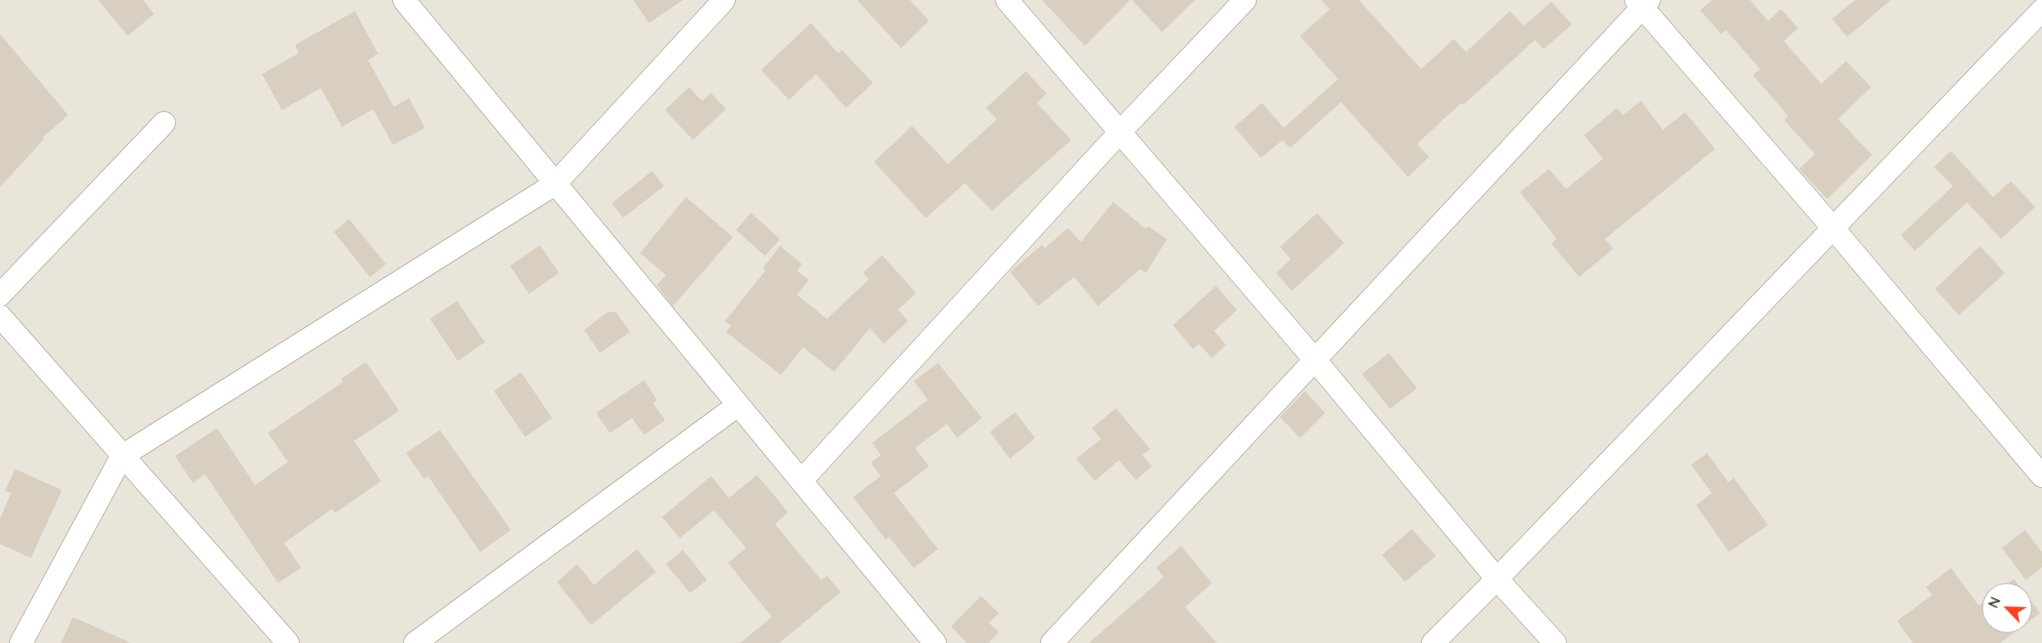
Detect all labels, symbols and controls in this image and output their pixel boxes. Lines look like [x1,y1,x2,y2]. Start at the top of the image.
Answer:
north arrow [1982,583,2032,633]
text: N [1984,594,2005,611]

